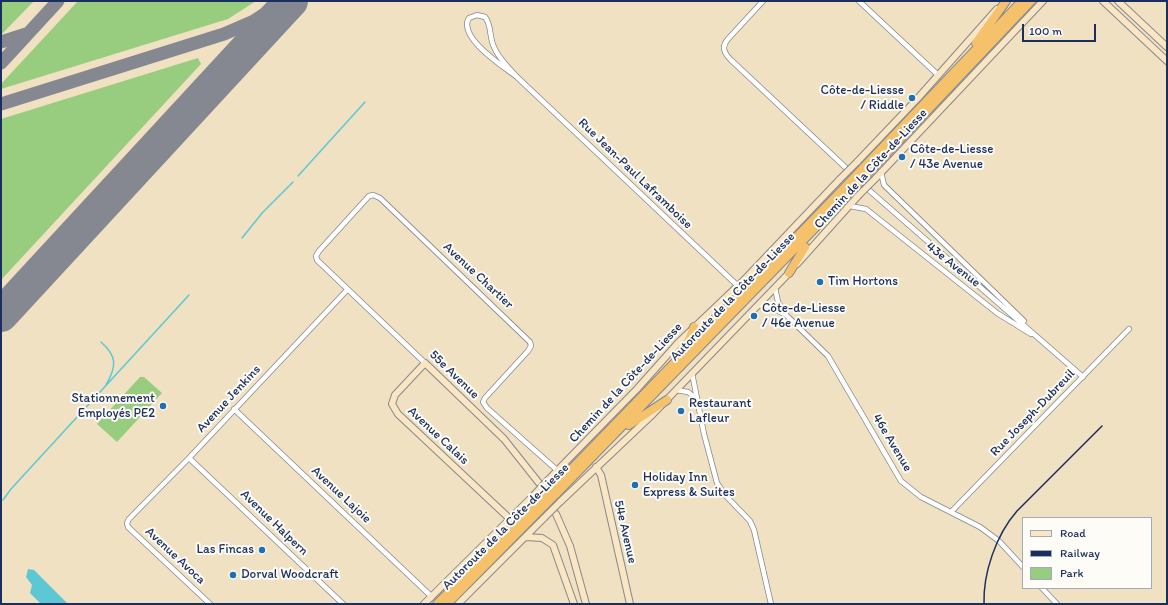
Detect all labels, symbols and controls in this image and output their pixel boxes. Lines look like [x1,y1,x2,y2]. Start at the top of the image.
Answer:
scale bar [1024,16,1098,42]
text: 100 m [1029,24,1062,38]
place label: Côte-de-Liesse / Riddle [821,83,904,114]
marker: Côte-de-Liesse / Riddle [907,93,917,103]
street label: Chemin de la Côte-de-Liesse [811,106,931,232]
street label: Rue Jean-Paul Laframboise [575,115,695,233]
place label: Côte-de-Liesse / 43e Avenue [910,142,993,173]
marker: Côte-de-Liesse / 43e Avenue [897,152,907,162]
street label: Autoroute de la Côte-de-Liesse [667,229,799,365]
street label: 43e Avenue [923,239,983,291]
street label: Avenue Chartier [440,240,516,312]
place label: Tim Hortons [828,274,898,290]
marker: Tim Hortons [815,277,825,287]
place label: Côte-de-Liesse / 46e Avenue [762,301,845,332]
marker: Côte-de-Liesse / 46e Avenue [749,311,759,321]
street label: Chemin de la Côte-de-Liesse [566,320,686,446]
street label: 55e Avenue [426,347,482,403]
street label: Avenue Jenkins [194,362,264,436]
street label: Rue Joseph-Dubreuil [987,366,1079,460]
place label: Stationnement Employés PE2 [71,391,155,422]
place label: Restaurant Lafleur [689,396,751,427]
marker: Stationnement Employés PE2 [158,401,168,411]
street label: Avenue Calais [404,404,472,468]
marker: Restaurant Lafleur [676,406,686,416]
street label: 46e Avenue [869,411,915,475]
street label: Autoroute de la Côte-de-Liesse [439,460,573,594]
street label: Avenue Lajoie [308,463,374,527]
place label: Holiday Inn Express & Suites [643,470,735,501]
marker: Holiday Inn Express & Suites [630,480,640,490]
street label: Avenue Halpern [237,487,311,559]
street label: 54e Avenue [610,499,640,565]
legend [1022,517,1152,589]
street label: Avenue Avoca [142,524,208,588]
text: Road [1060,526,1086,540]
place label: Las Fincas [196,542,254,558]
marker: Las Fincas [257,545,267,555]
text: Railway [1060,546,1100,560]
text: Park [1060,566,1084,580]
place label: Dorval Woodcraft [241,567,339,583]
marker: Dorval Woodcraft [228,570,238,580]

